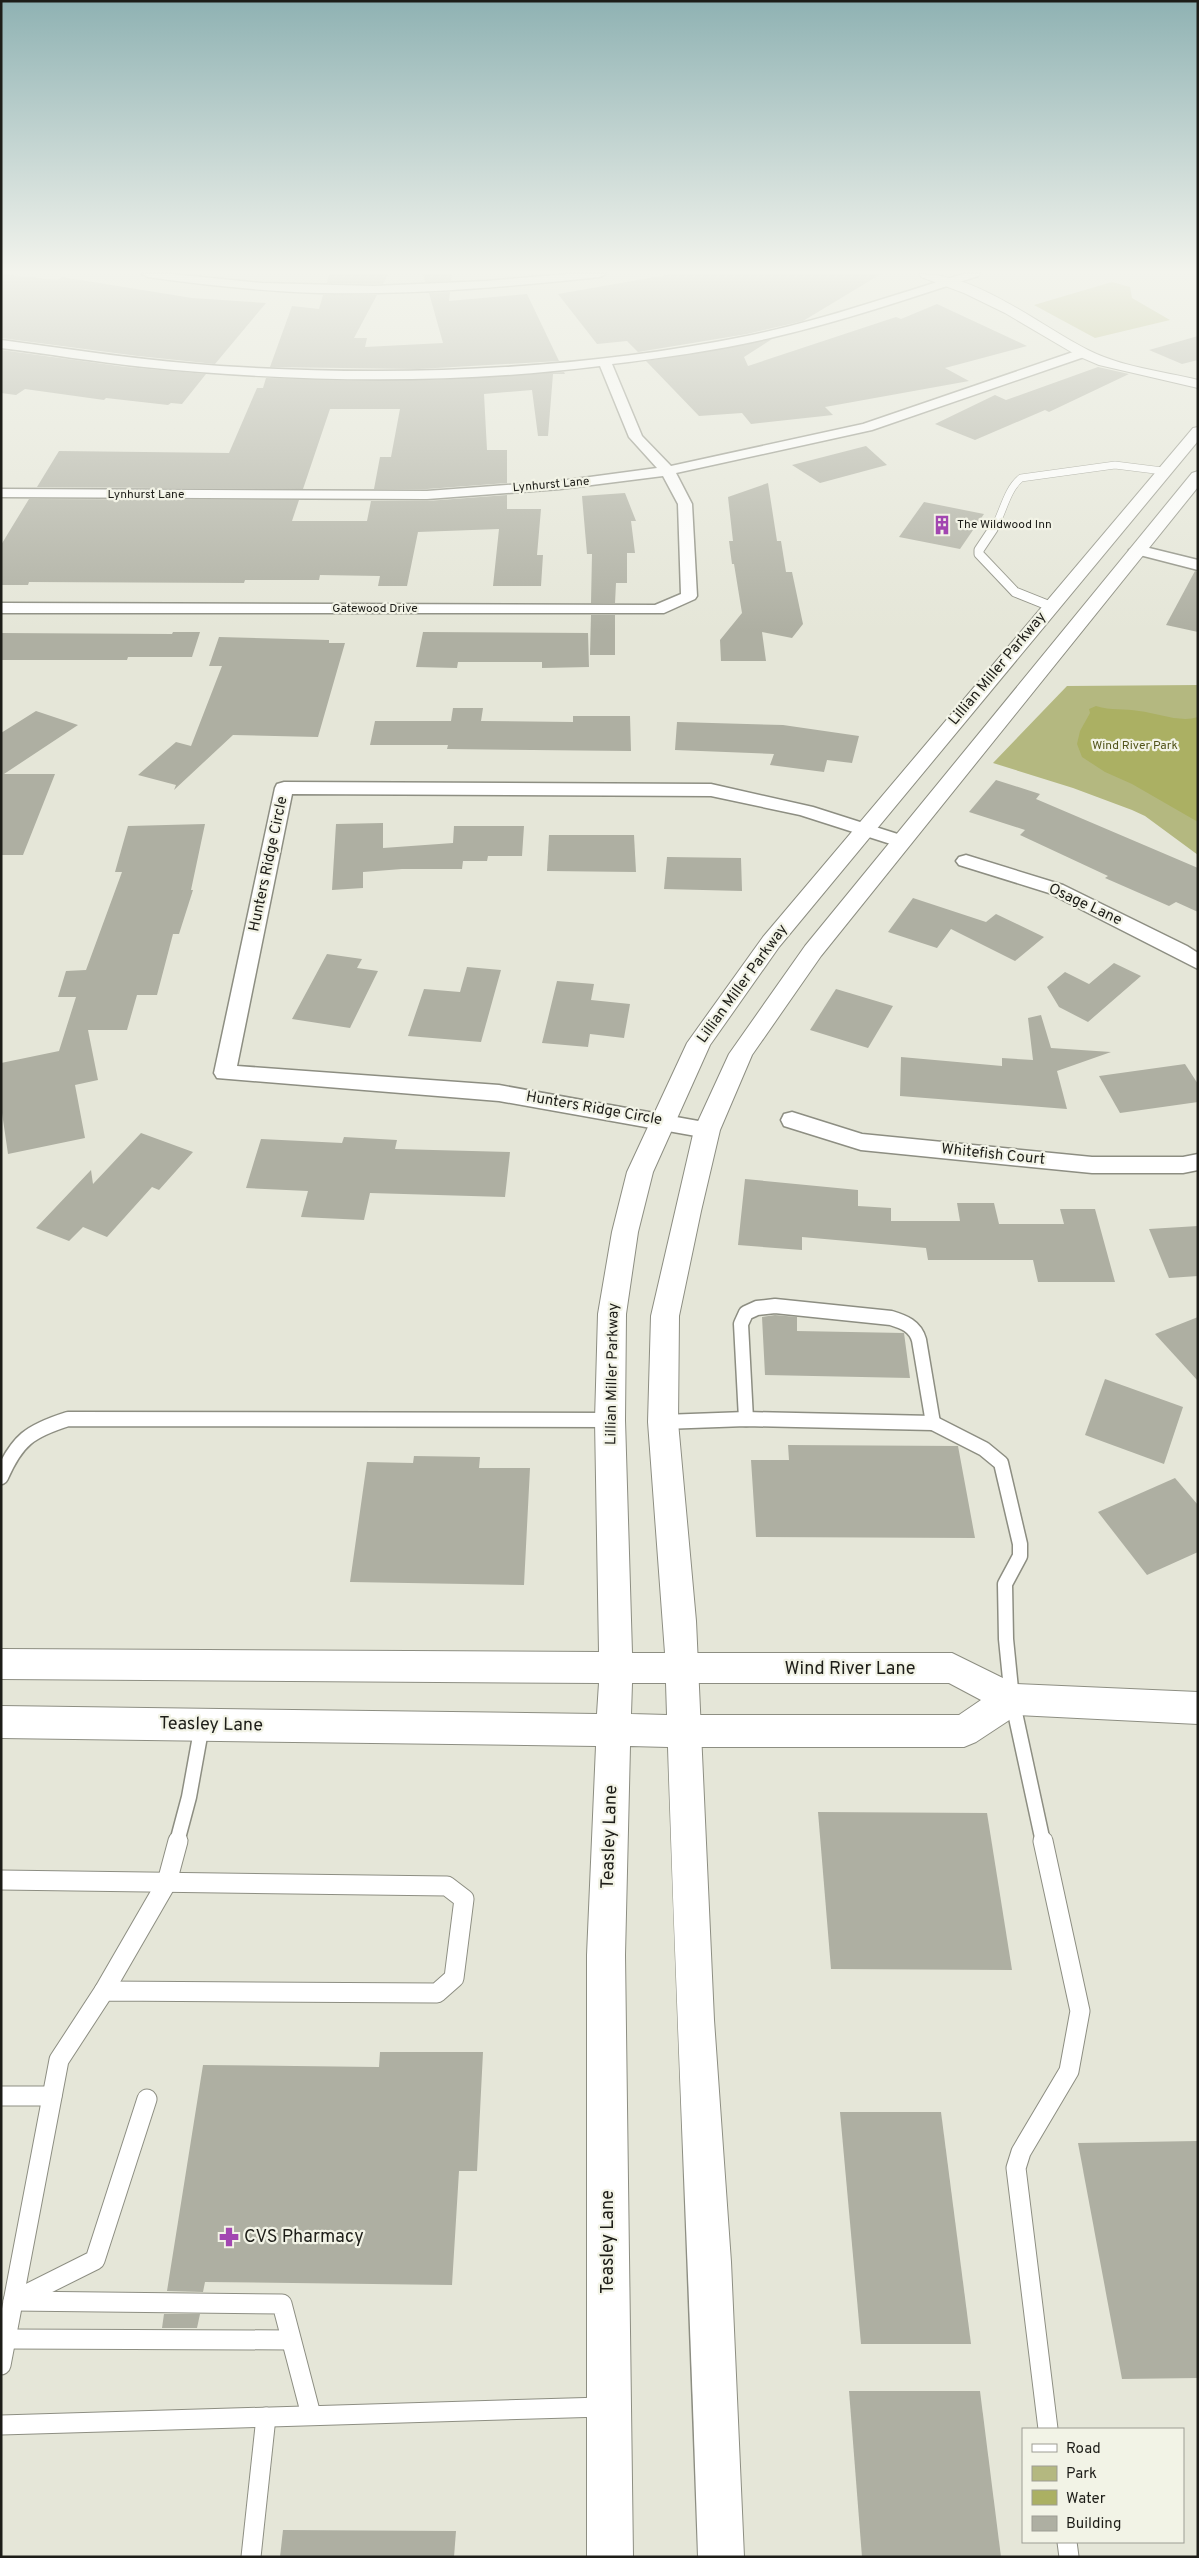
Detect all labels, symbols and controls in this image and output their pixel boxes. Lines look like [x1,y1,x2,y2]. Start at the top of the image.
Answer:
street label: Lynhurst Lane [512,474,590,496]
street label: Lynhurst Lane [107,487,185,503]
building icon: The Wildwood Inn [931,514,953,536]
place label: The Wildwood Inn [957,517,1052,533]
street label: Gatewood Drive [332,601,418,617]
street label: Lillian Miller Parkway [945,608,1051,730]
park label: Wind River Park [1092,738,1178,754]
street label: Hunters Ridge Circle [245,795,293,933]
street label: Osage Lane [1045,880,1125,930]
street label: Lillian Miller Parkway [693,921,793,1047]
street label: Hunters Ridge Circle [524,1088,664,1130]
street label: Whitefish Court [940,1140,1046,1170]
street label: Lillian Miller Parkway [602,1303,624,1445]
street label: Wind River Lane [784,1658,916,1681]
street label: Teasley Lane [159,1713,263,1737]
street label: Teasley Lane [597,1785,623,1889]
street label: Teasley Lane [597,2190,620,2294]
pharmacy icon: CVS Pharmacy [218,2226,240,2248]
place label: CVS Pharmacy [244,2226,364,2249]
legend [1022,2428,1184,2543]
text: Road [1066,2440,1101,2459]
text: Park [1066,2465,1097,2484]
text: Water [1066,2490,1106,2509]
text: Building [1066,2515,1121,2534]

